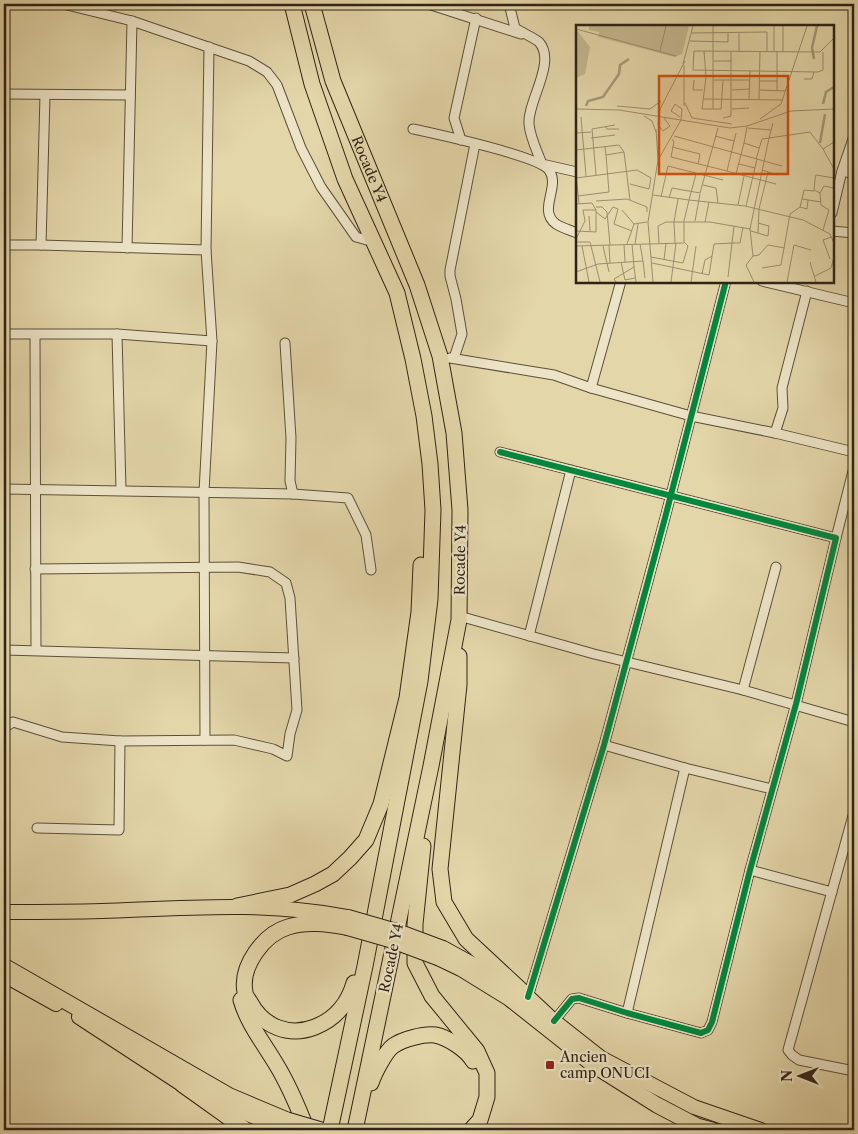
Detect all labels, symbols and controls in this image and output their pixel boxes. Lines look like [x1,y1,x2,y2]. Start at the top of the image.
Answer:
inset map [576,25,833,282]
street label: Rocade Y4 [348,133,391,205]
street label: Rocade Y4 [450,525,470,595]
street label: Rocade Y4 [375,922,407,994]
place label: Ancien camp ONUCI [559,1048,650,1082]
north arrow [776,1052,826,1102]
marker: Ancien camp ONUCI [544,1059,556,1071]
text: N [778,1070,796,1082]

